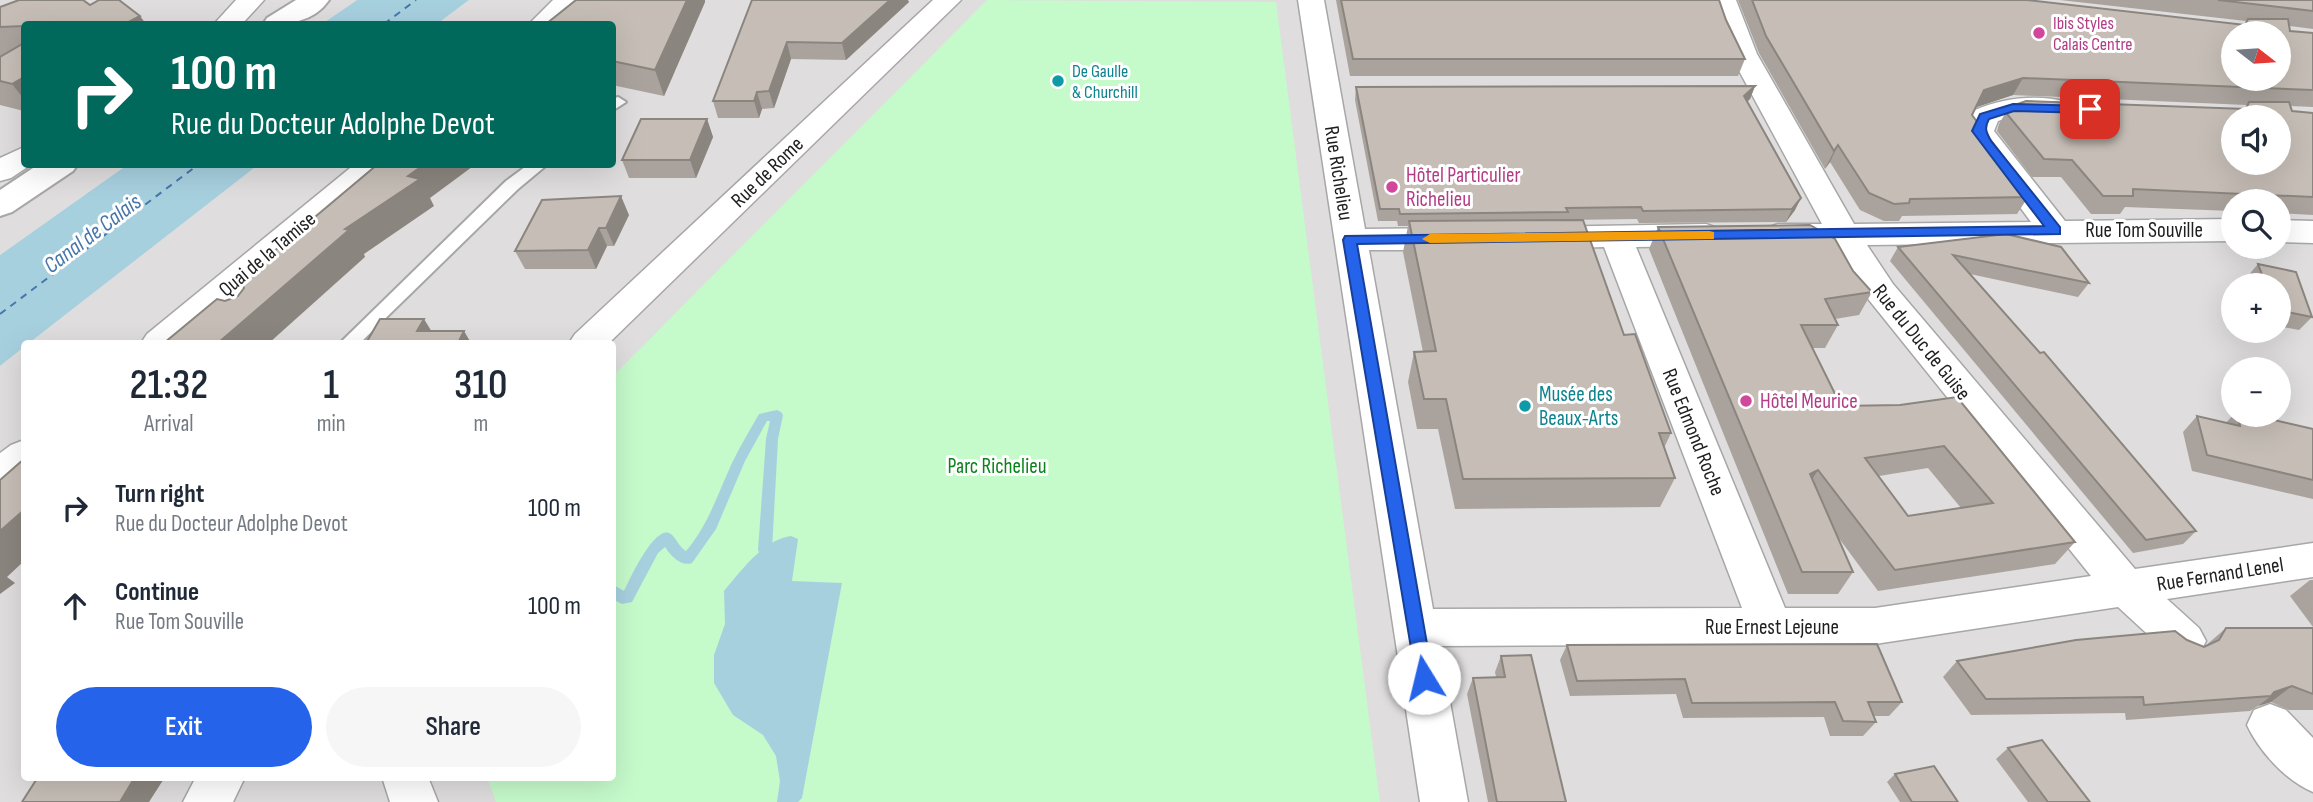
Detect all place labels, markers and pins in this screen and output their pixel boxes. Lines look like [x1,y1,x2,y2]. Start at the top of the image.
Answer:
place label: Ibis Styles Calais Centre [2053,13,2133,55]
marker: Ibis Styles Calais Centre [2031,25,2047,41]
place label: De Gaulle & Churchill [1072,61,1138,103]
marker: De Gaulle & Churchill [1050,73,1066,89]
pin [2060,79,2120,139]
place label: Hôtel Particulier Richelieu [1406,163,1520,212]
marker: Hôtel Particulier Richelieu [1384,179,1400,195]
place label: Musée des Beaux-Arts [1539,382,1618,431]
place label: Hôtel Meurice [1760,389,1858,414]
marker: Hôtel Meurice [1738,393,1754,409]
marker: Musée des Beaux-Arts [1517,398,1533,414]

